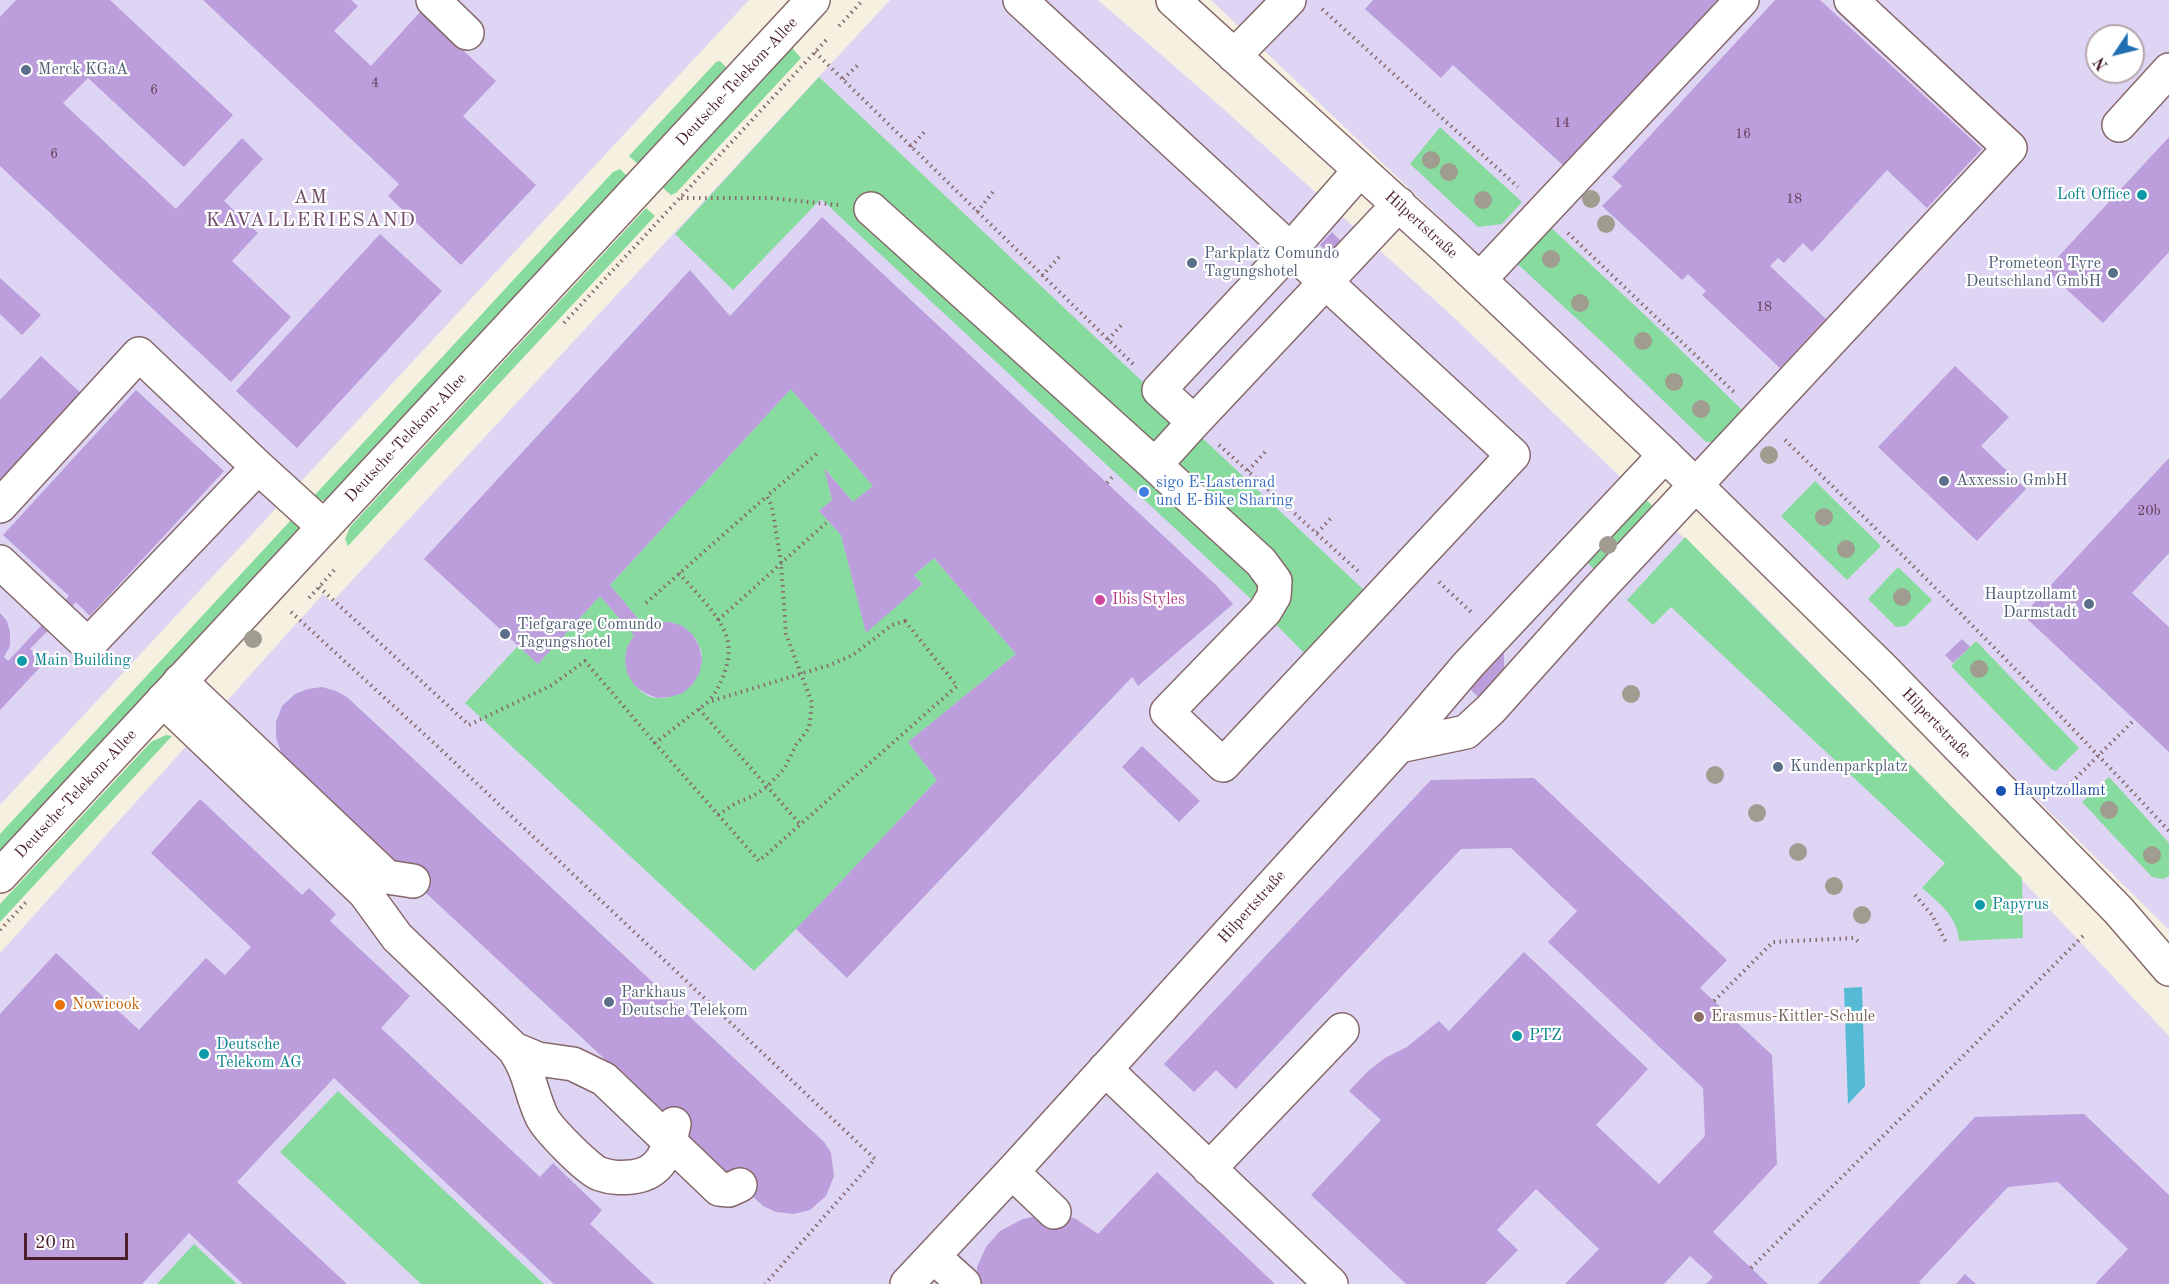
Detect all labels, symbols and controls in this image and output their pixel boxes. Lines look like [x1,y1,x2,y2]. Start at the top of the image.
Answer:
street label: Deutsche-Telekom-Allee [672,13,802,151]
north arrow [2085,24,2145,84]
text: N [2092,54,2112,73]
place label: Merck KGaA [38,60,128,80]
marker: Merck KGaA [19,63,33,77]
house number: 4 [371,75,379,91]
house number: 6 [150,82,158,98]
house number: 14 [1554,115,1570,131]
house number: 16 [1735,126,1751,142]
house number: 6 [50,146,58,162]
place label: Loft Office [2057,185,2130,205]
district label: AM KAVALLERIESAND [206,186,416,233]
street label: Hilpertstraße [1380,187,1462,263]
marker: Loft Office [2135,188,2149,202]
house number: 18 [1786,191,1802,207]
place label: Parkplatz Comundo Tagungshotel [1204,244,1339,282]
place label: Prometeon Tyre Deutschland GmbH [1966,254,2101,292]
marker: Parkplatz Comundo Tagungshotel [1185,256,1199,270]
marker: Prometeon Tyre Deutschland GmbH [2106,266,2120,280]
house number: 18 [1756,299,1772,315]
street label: Deutsche-Telekom-Allee [341,369,471,507]
place label: Axxessio GmbH [1956,471,2067,491]
place label: sigo E-Lastenrad und E-Bike Sharing [1156,473,1293,511]
marker: Axxessio GmbH [1937,474,1951,488]
marker: sigo E-Lastenrad und E-Bike Sharing [1137,485,1151,499]
house number: 20b [2137,503,2161,519]
place label: Hauptzollamt Darmstadt [1984,585,2077,623]
place label: Ibis Styles [1112,590,1185,610]
marker: Ibis Styles [1093,593,1107,607]
marker: Hauptzollamt Darmstadt [2082,597,2096,611]
place label: Tiefgarage Comundo Tagungshotel [517,615,662,653]
marker: Tiefgarage Comundo Tagungshotel [498,627,512,641]
place label: Main Building [34,651,131,671]
marker: Main Building [15,654,29,668]
street label: Hilpertstraße [1897,684,1975,764]
street label: Deutsche-Telekom-Allee [11,725,141,863]
place label: Kundenparkplatz [1790,757,1908,777]
marker: Kundenparkplatz [1771,760,1785,774]
place label: Hauptzollamt [2013,781,2106,801]
marker: Hauptzollamt [1994,784,2008,798]
street label: Hilpertstraße [1214,866,1290,948]
place label: Papyrus [1992,895,2049,915]
marker: Papyrus [1973,898,1987,912]
place label: Parkhaus Deutsche Telekom [621,983,748,1021]
place label: Nowicook [72,995,140,1015]
marker: Parkhaus Deutsche Telekom [602,995,616,1009]
marker: Nowicook [53,998,67,1012]
place label: Erasmus-Kittler-Schule [1711,1007,1875,1027]
marker: Erasmus-Kittler-Schule [1692,1010,1706,1024]
place label: PTZ [1529,1026,1562,1046]
marker: PTZ [1510,1029,1524,1043]
place label: Deutsche Telekom AG [216,1035,302,1073]
marker: Deutsche Telekom AG [197,1047,211,1061]
scale bar [27,1221,130,1259]
text: 20 m [35,1234,75,1252]

